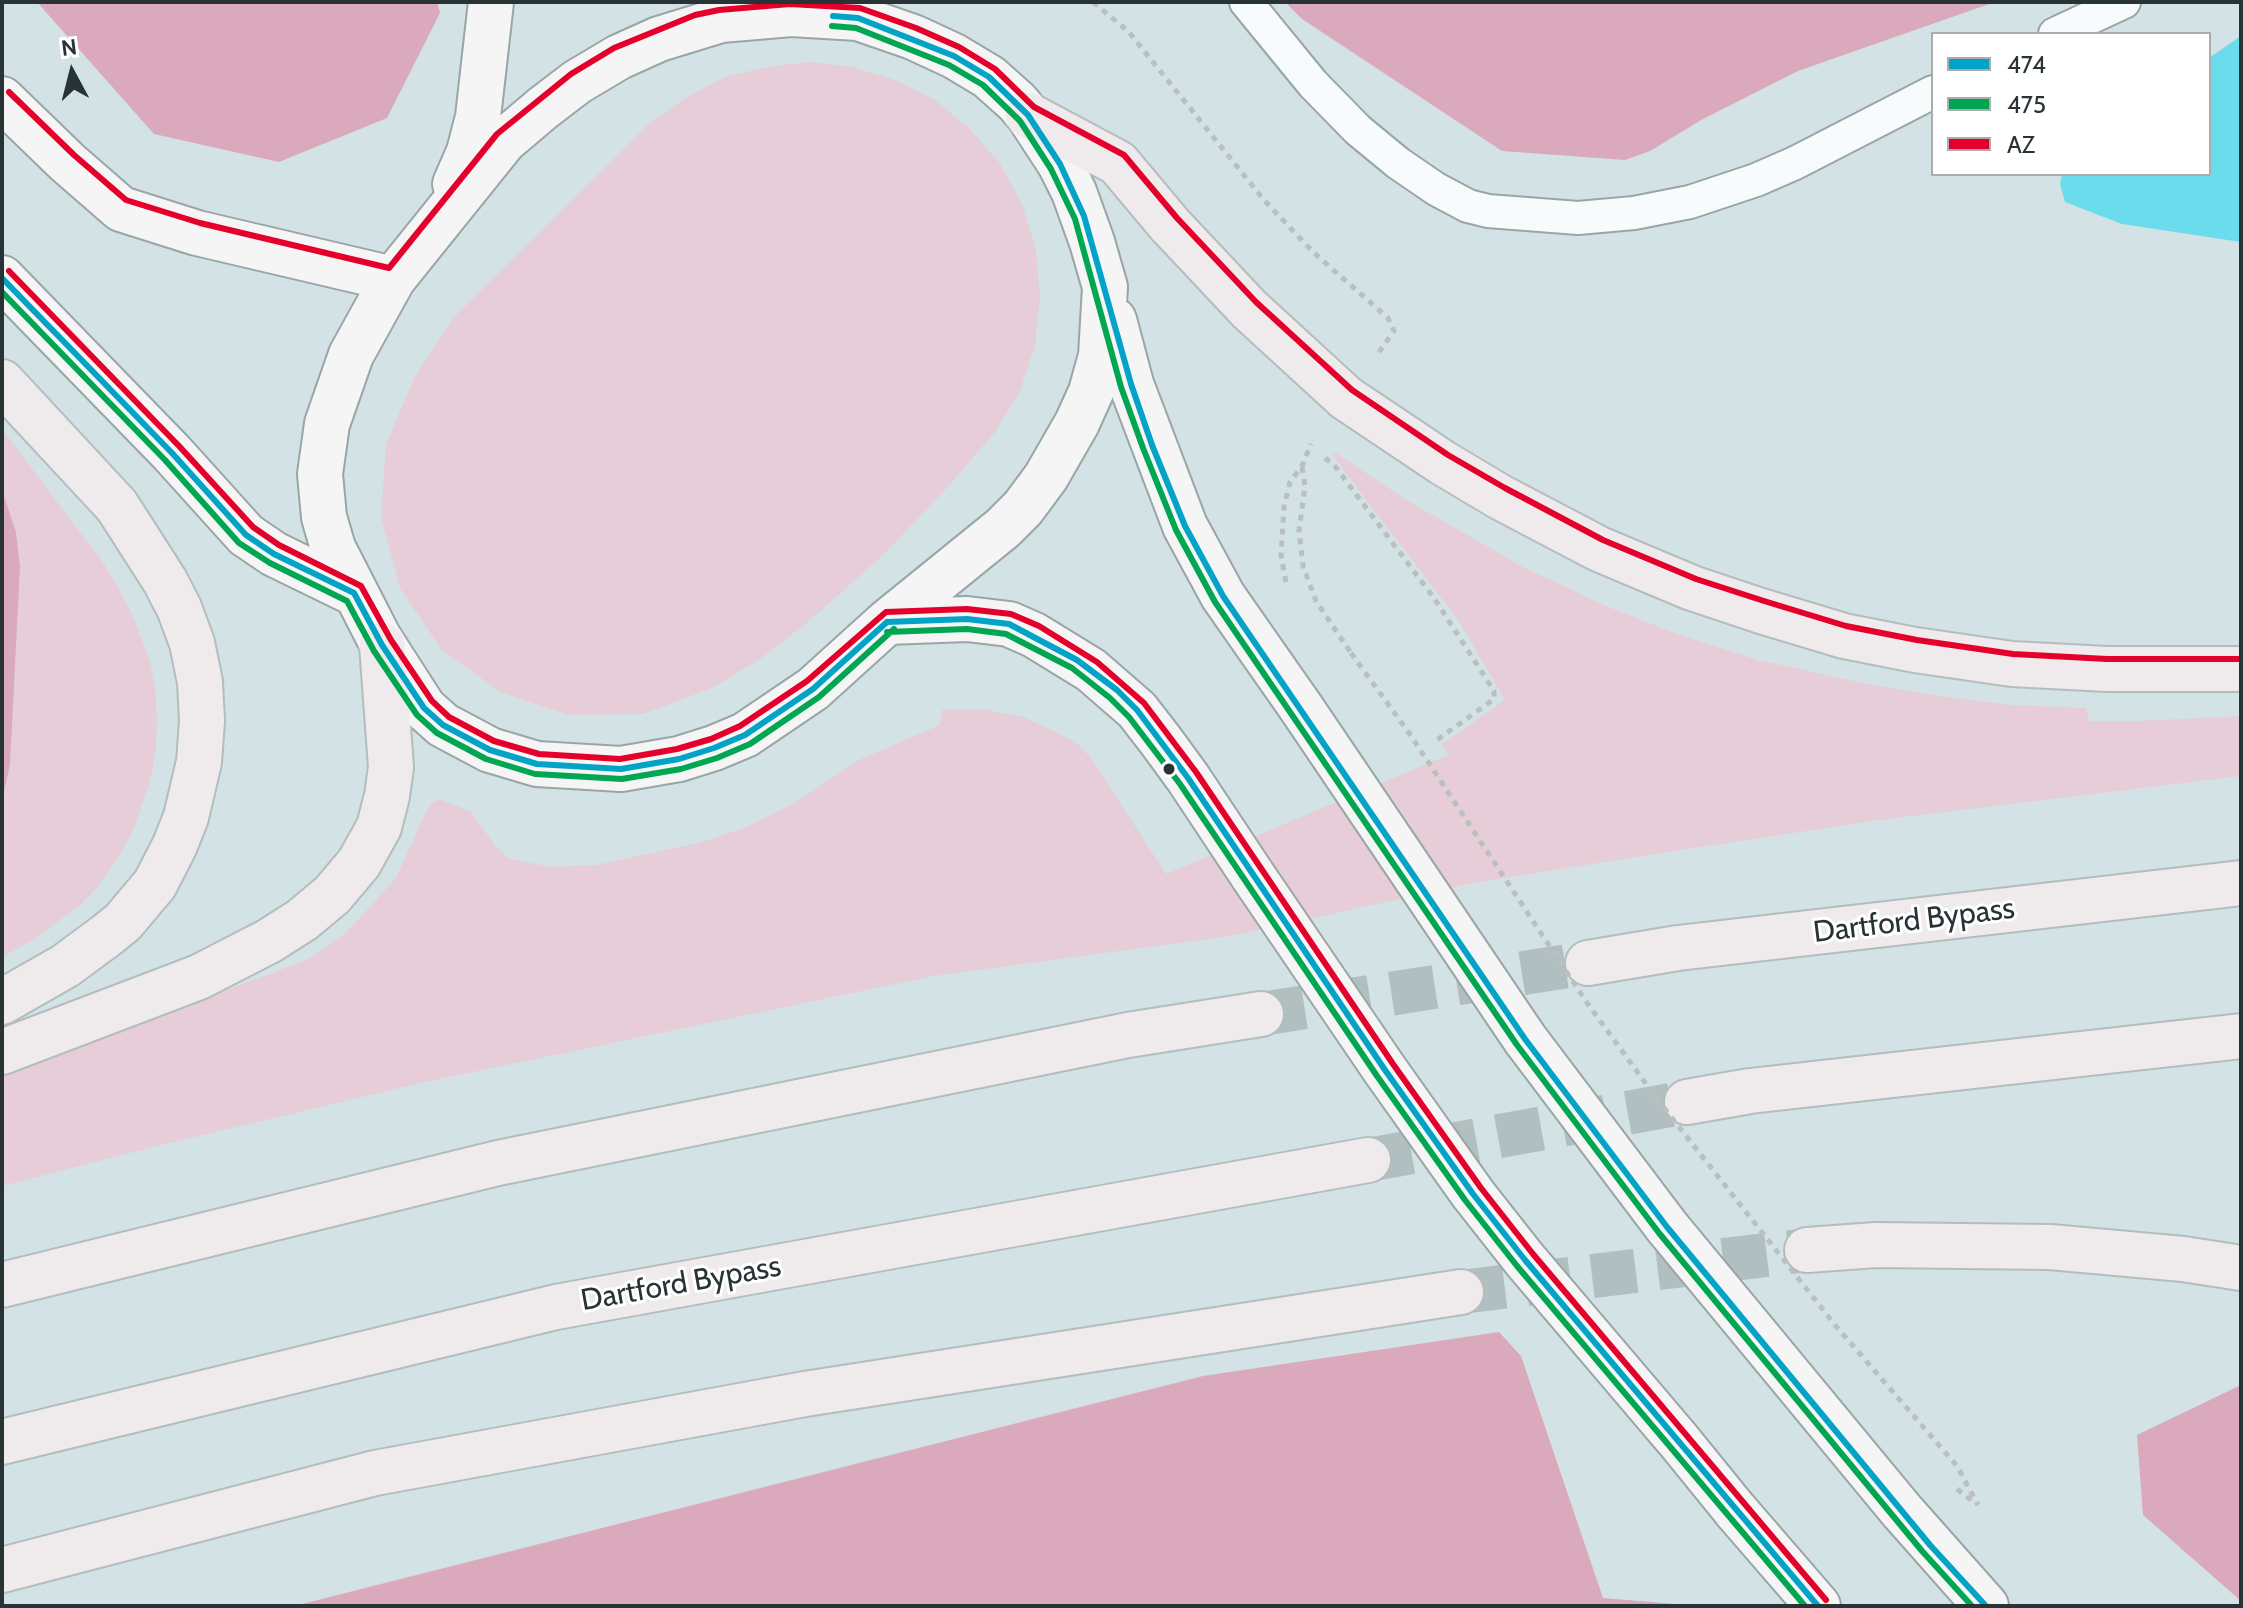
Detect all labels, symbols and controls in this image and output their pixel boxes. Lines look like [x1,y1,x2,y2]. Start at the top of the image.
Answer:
north arrow [32,32,112,112]
legend [1931,32,2211,176]
text: N [60,33,78,62]
text: 474 [2007,50,2046,79]
text: 475 [2007,90,2046,119]
text: AZ [2007,130,2035,159]
unlabelled marker [1161,761,1177,777]
street label: Dartford Bypass [1811,891,2017,951]
street label: Dartford Bypass [578,1249,784,1319]

